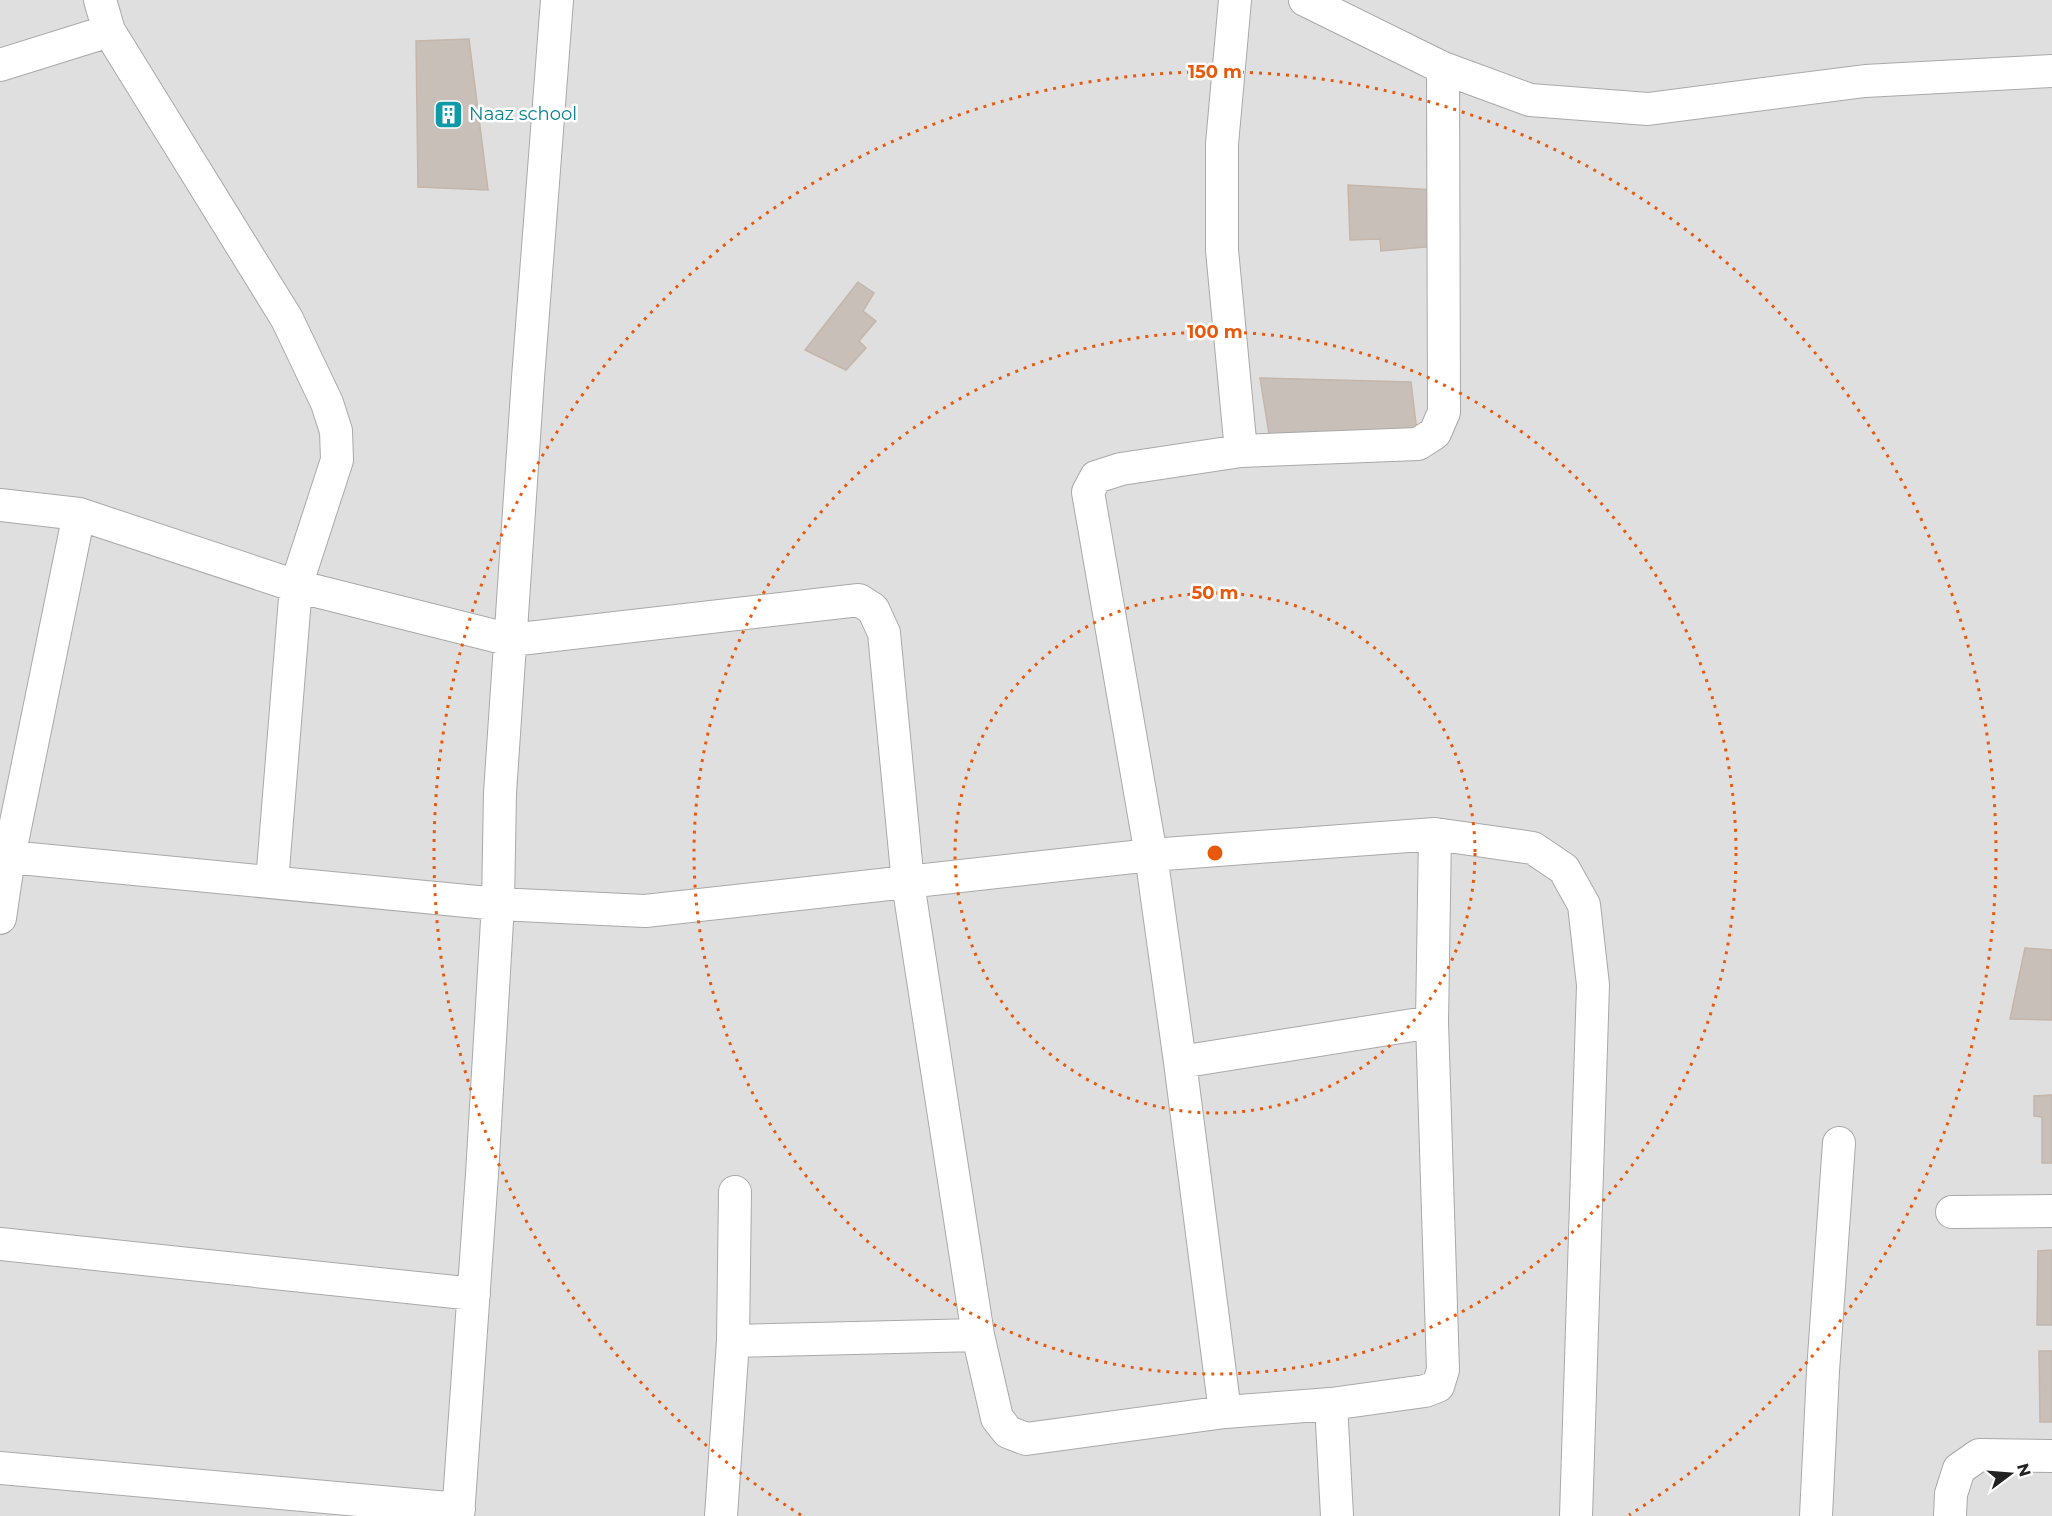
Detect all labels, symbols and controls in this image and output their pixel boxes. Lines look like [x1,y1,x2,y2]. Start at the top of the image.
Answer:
text: 150 m [1188,61,1242,83]
building icon: Naaz school [432,98,464,130]
place label: Naaz school [469,103,577,125]
text: 100 m [1187,321,1243,343]
text: 50 m [1192,582,1238,604]
centre of rings [1205,843,1225,863]
north arrow [1980,1444,2040,1504]
text: N [2013,1461,2035,1479]

